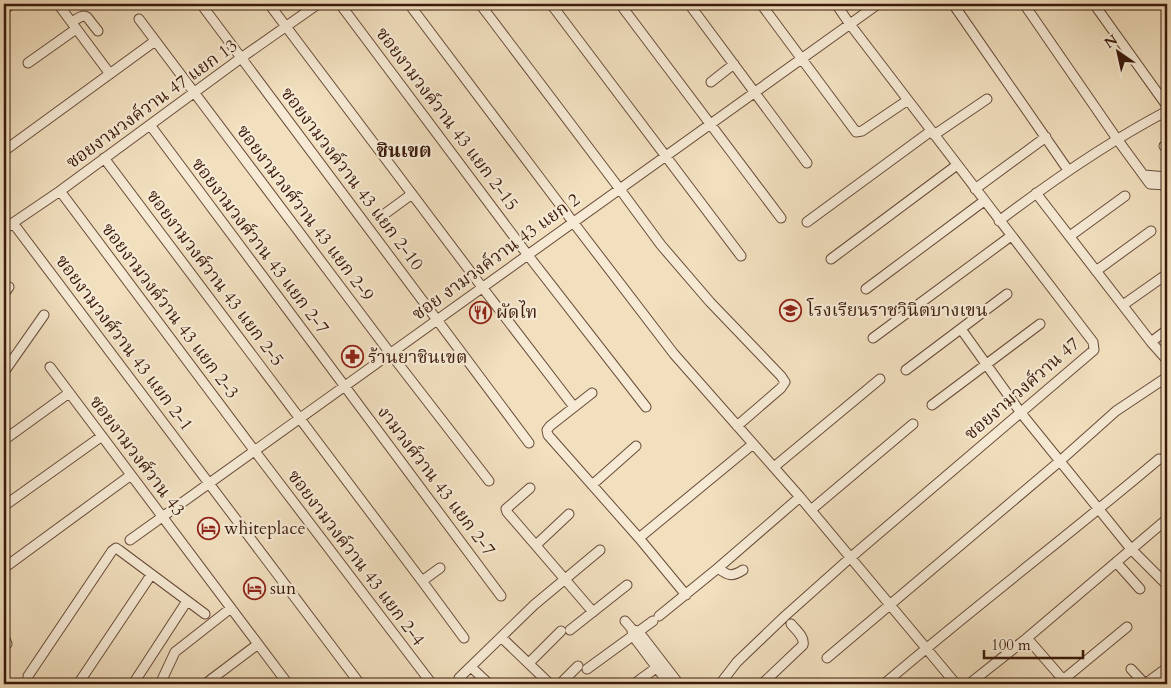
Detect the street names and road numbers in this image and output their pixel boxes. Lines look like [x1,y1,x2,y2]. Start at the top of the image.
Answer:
street label: ซอยงามวงค์วาน 43 แยก 2-15 [370,22,524,216]
street label: ซอยงามวงค์วาน 47 แยก 13 [61,33,243,175]
street label: ซอยงามวงค์วาน 43 แยก 2-10 [275,82,429,276]
street label: ซอยงามวงศ์วาน 43 แยก 2-9 [230,120,380,306]
street label: ซอยงามวงศ์วาน 43 แยก 2-7 [185,153,335,339]
street label: ซอยงามวงศ์วาน 43 แยก 2-5 [140,185,290,371]
street label: ซอย งามวงค์วาน 43 แยก 2 [407,188,585,326]
street label: ซอยงามวงค์วาน 43 แยก 2-3 [96,218,244,404]
street label: ซอยงามวงศ์วาน 43 แยก 2-1 [49,250,199,436]
street label: ซอยงามวงศ์วาน 47 [959,332,1085,446]
street label: ซอยงามวงศ์วาน 43 [83,391,191,521]
street label: งามวงศ์วาน 43 แยก 2-7 [371,401,501,561]
street label: ซอยงามวงค์วาน 43 แยก 2-4 [282,465,430,651]

